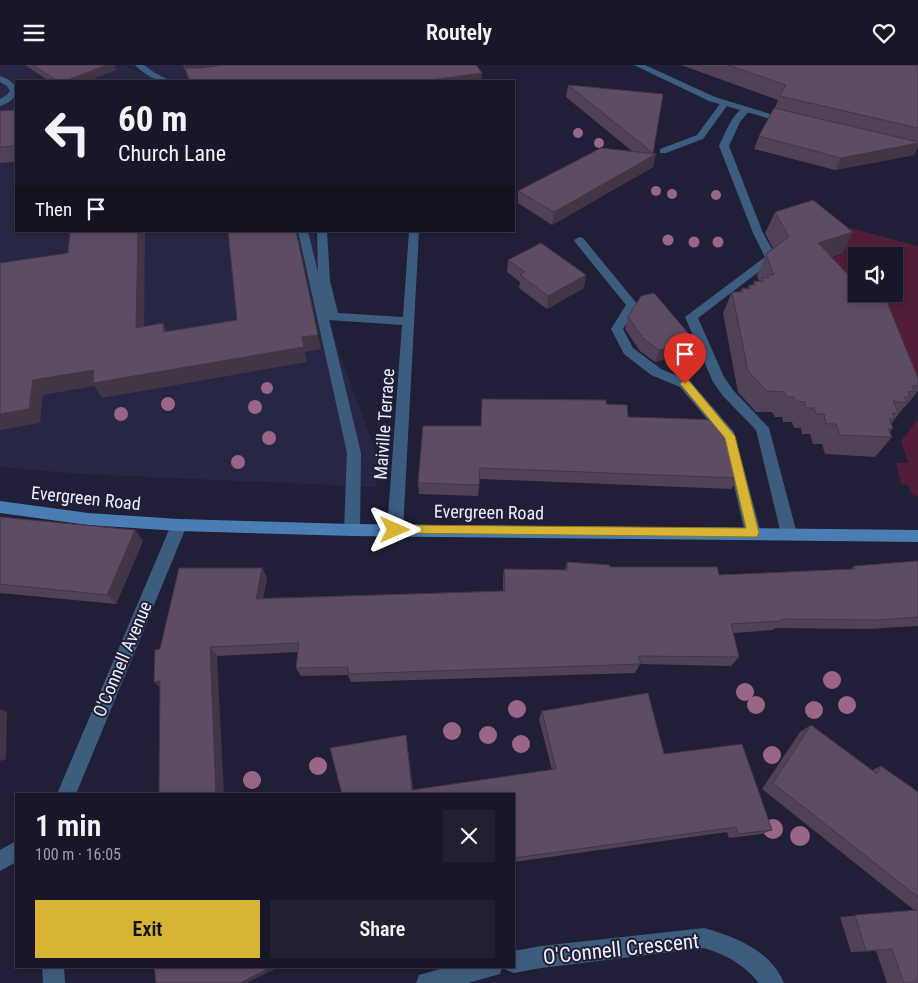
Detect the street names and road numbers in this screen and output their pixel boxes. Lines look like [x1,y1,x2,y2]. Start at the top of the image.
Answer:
street label: Maiville Terrace [370,368,398,480]
street label: Evergreen Road [30,482,142,514]
street label: Evergreen Road [434,501,544,523]
street label: O'Connell Avenue [88,598,156,720]
street label: O'Connell Crescent [542,929,700,969]

